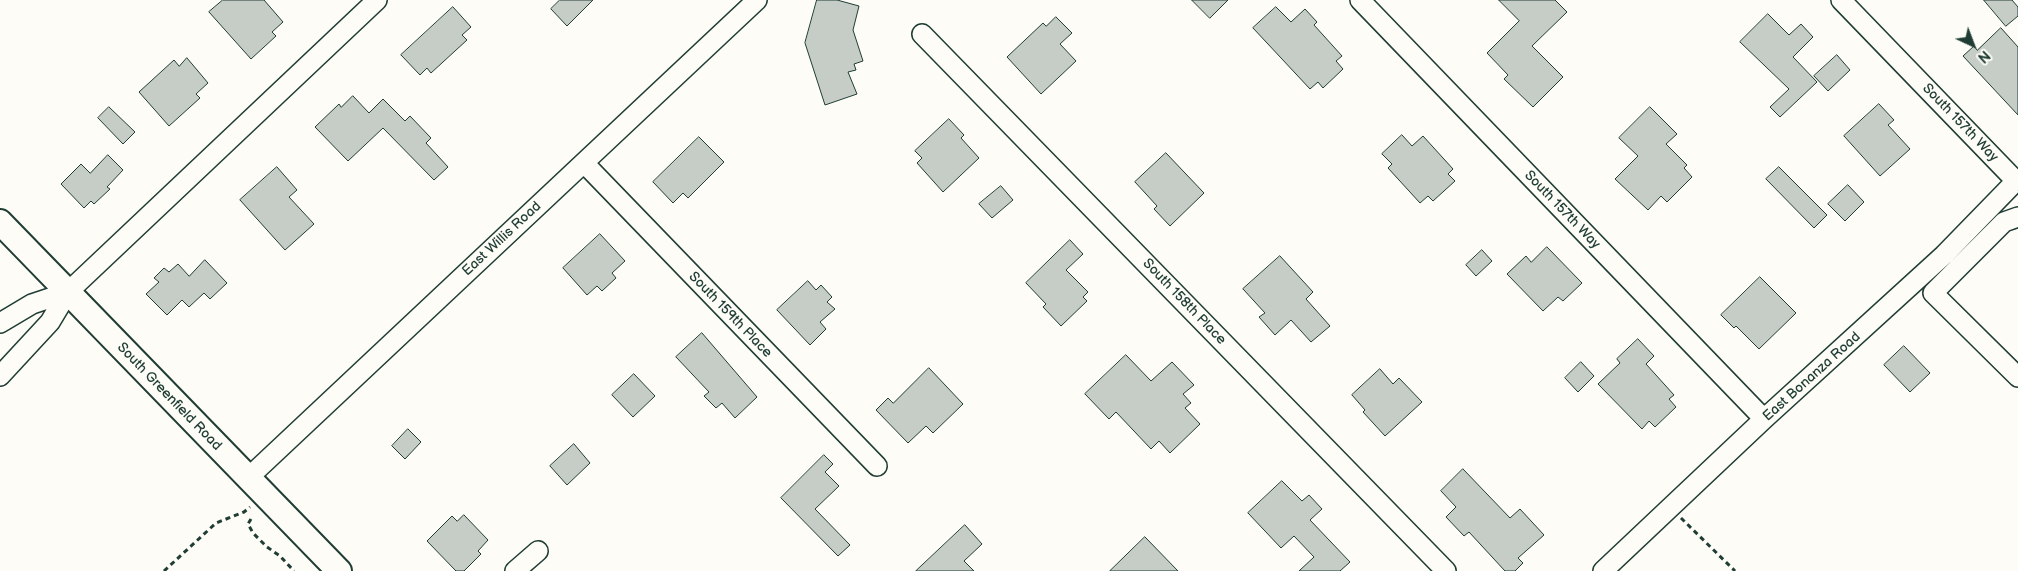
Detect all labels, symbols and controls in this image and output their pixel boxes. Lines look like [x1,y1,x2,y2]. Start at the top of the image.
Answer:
north arrow [1948,20,1998,70]
text: N [1974,47,1993,66]
street label: South 157th Way [1918,80,2002,166]
street label: South 157th Way [1520,167,1604,253]
street label: East Willis Road [459,198,545,280]
street label: South 158th Place [1139,256,1229,348]
street label: South 159th Place [685,269,775,361]
street label: East Bonanza Road [1760,329,1864,425]
street label: South Greenfield Road [113,340,225,454]

